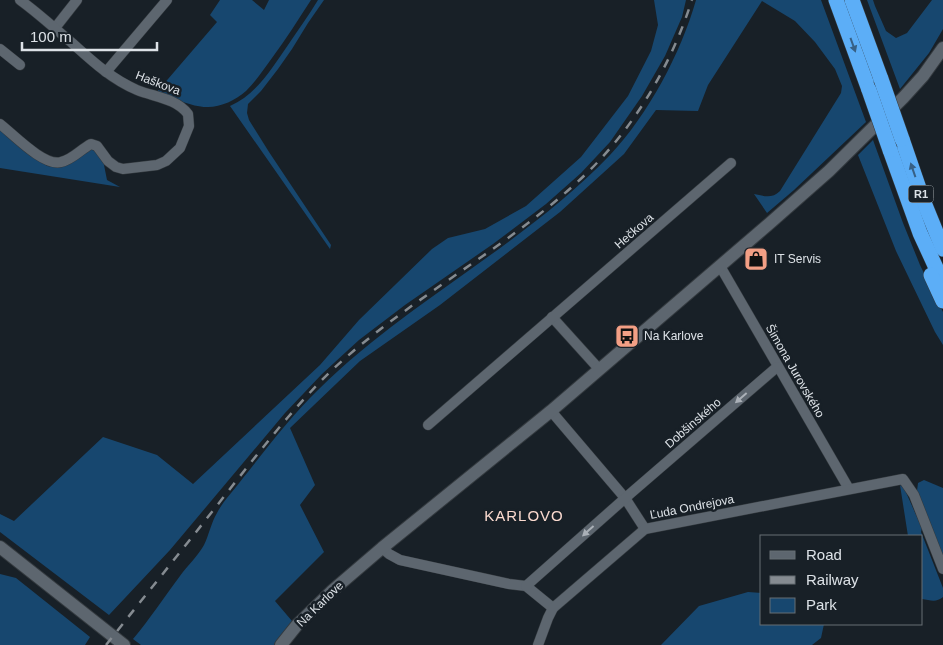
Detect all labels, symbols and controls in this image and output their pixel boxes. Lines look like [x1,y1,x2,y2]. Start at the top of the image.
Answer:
scale bar [22,20,158,52]
text: 100 m [30,28,72,45]
one-way arrow [849,38,857,53]
street label: Haškova [134,68,183,98]
one-way arrow [909,163,916,178]
road number: R1 [908,185,934,202]
street label: Hečkova [612,210,656,252]
shop icon: IT Servis [743,246,769,272]
place label: IT Servis [774,252,821,266]
street label: Šimona Jurovského [763,321,828,420]
bus stop icon: Na Karlove [614,323,640,349]
place label: Na Karlove [644,329,704,343]
one-way arrow [734,393,747,404]
street label: Dobšinského [662,395,724,451]
street label: Ľuda Ondrejova [649,492,736,522]
district label: KARLOVO [484,507,564,524]
one-way arrow [583,525,595,537]
legend [760,535,923,625]
text: Road [806,546,842,563]
text: Railway [806,571,859,588]
street label: Na Karlove [294,578,346,630]
text: Park [806,596,837,613]

